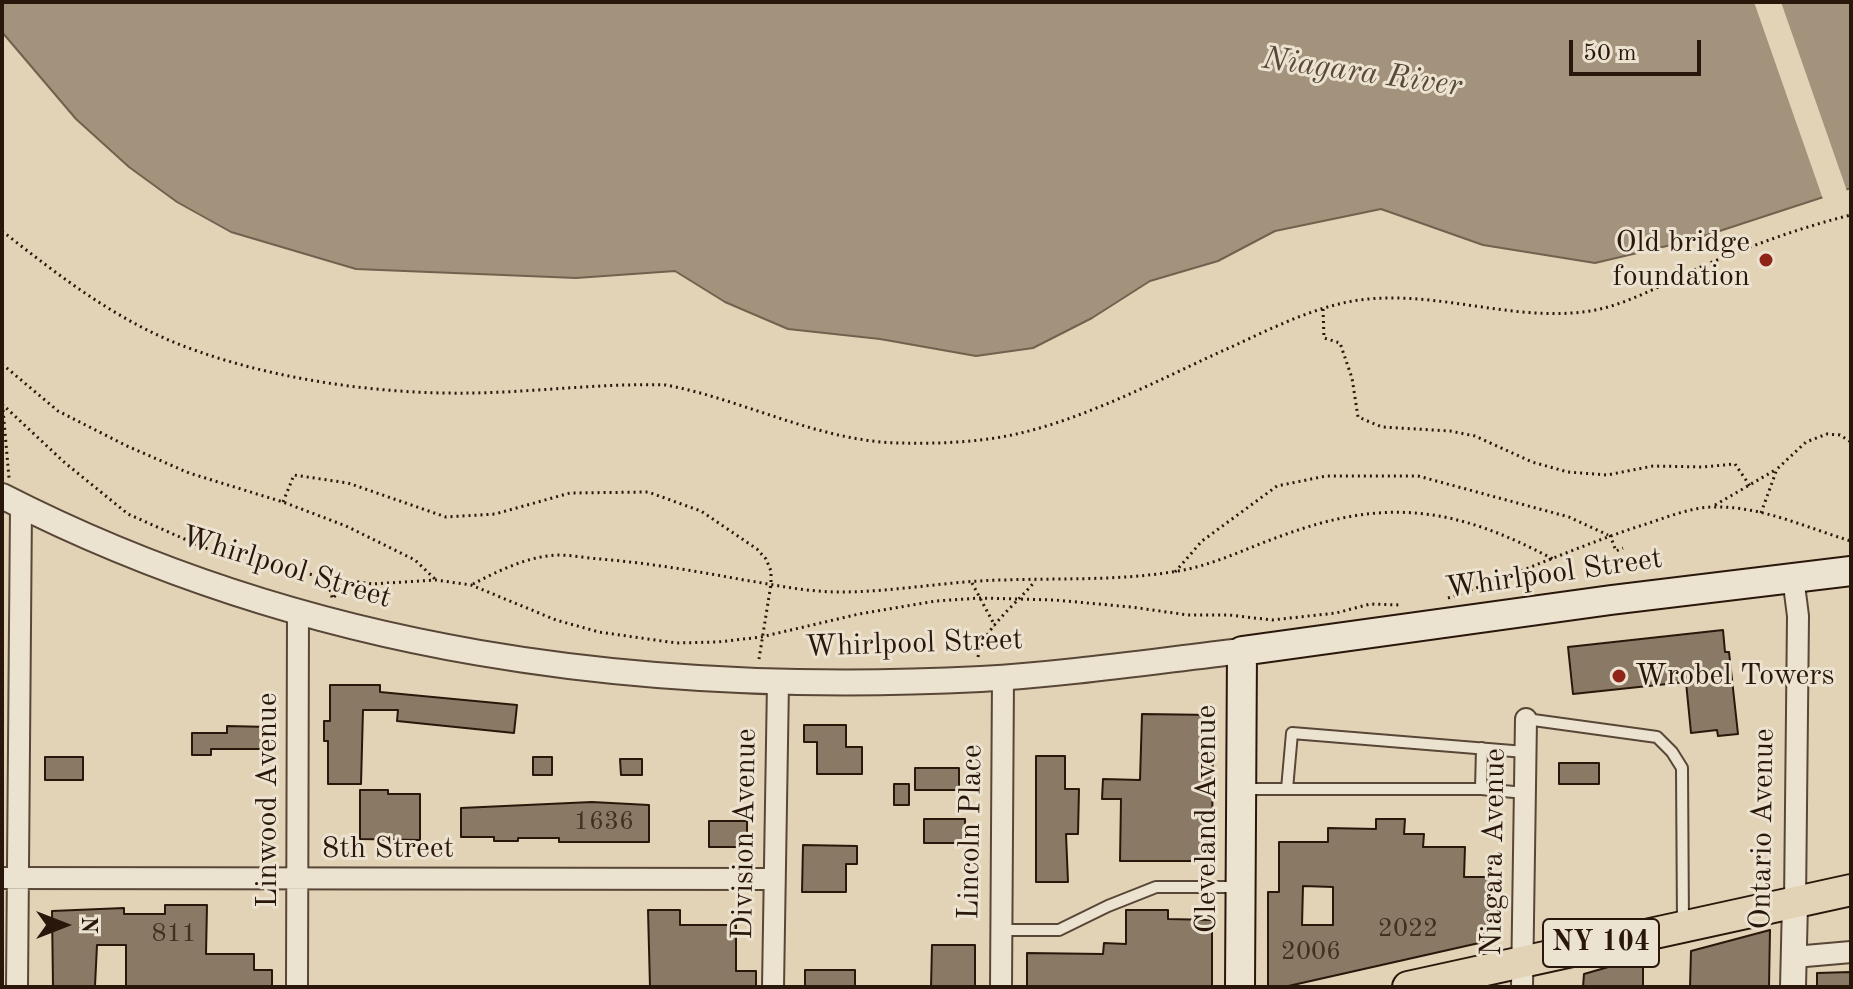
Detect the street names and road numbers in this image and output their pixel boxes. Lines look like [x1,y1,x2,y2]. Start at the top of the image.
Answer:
street label: Whirlpool Street [176,519,396,617]
street label: Whirlpool Street [1443,541,1665,607]
street label: Whirlpool Street [804,622,1024,666]
street label: Linwood Avenue [250,692,286,908]
street label: Cleveland Avenue [1189,705,1225,933]
street label: Division Avenue [725,728,765,940]
street label: Ontario Avenue [1743,728,1783,930]
street label: Lincoln Place [951,744,991,920]
street label: Niagara Avenue [1474,748,1514,956]
street label: 8th Street [322,831,454,867]
road number: NY 104 [1543,919,1659,967]

